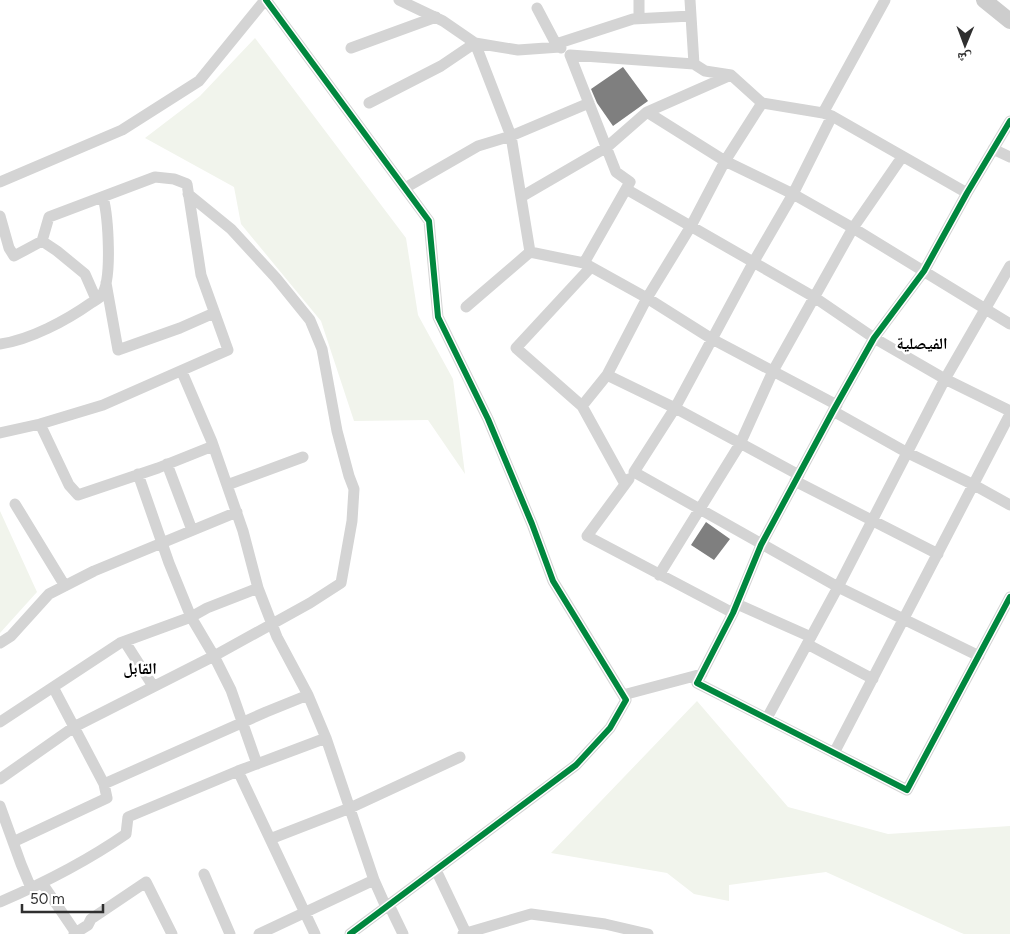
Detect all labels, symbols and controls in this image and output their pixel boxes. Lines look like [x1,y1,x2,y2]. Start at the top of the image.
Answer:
north arrow [940,20,990,70]
text: ش [957,49,972,66]
district label: الفيصلية [896,334,948,353]
district label: القابل [123,659,157,678]
scale bar [22,882,104,914]
text: 50 m [30,890,65,908]

